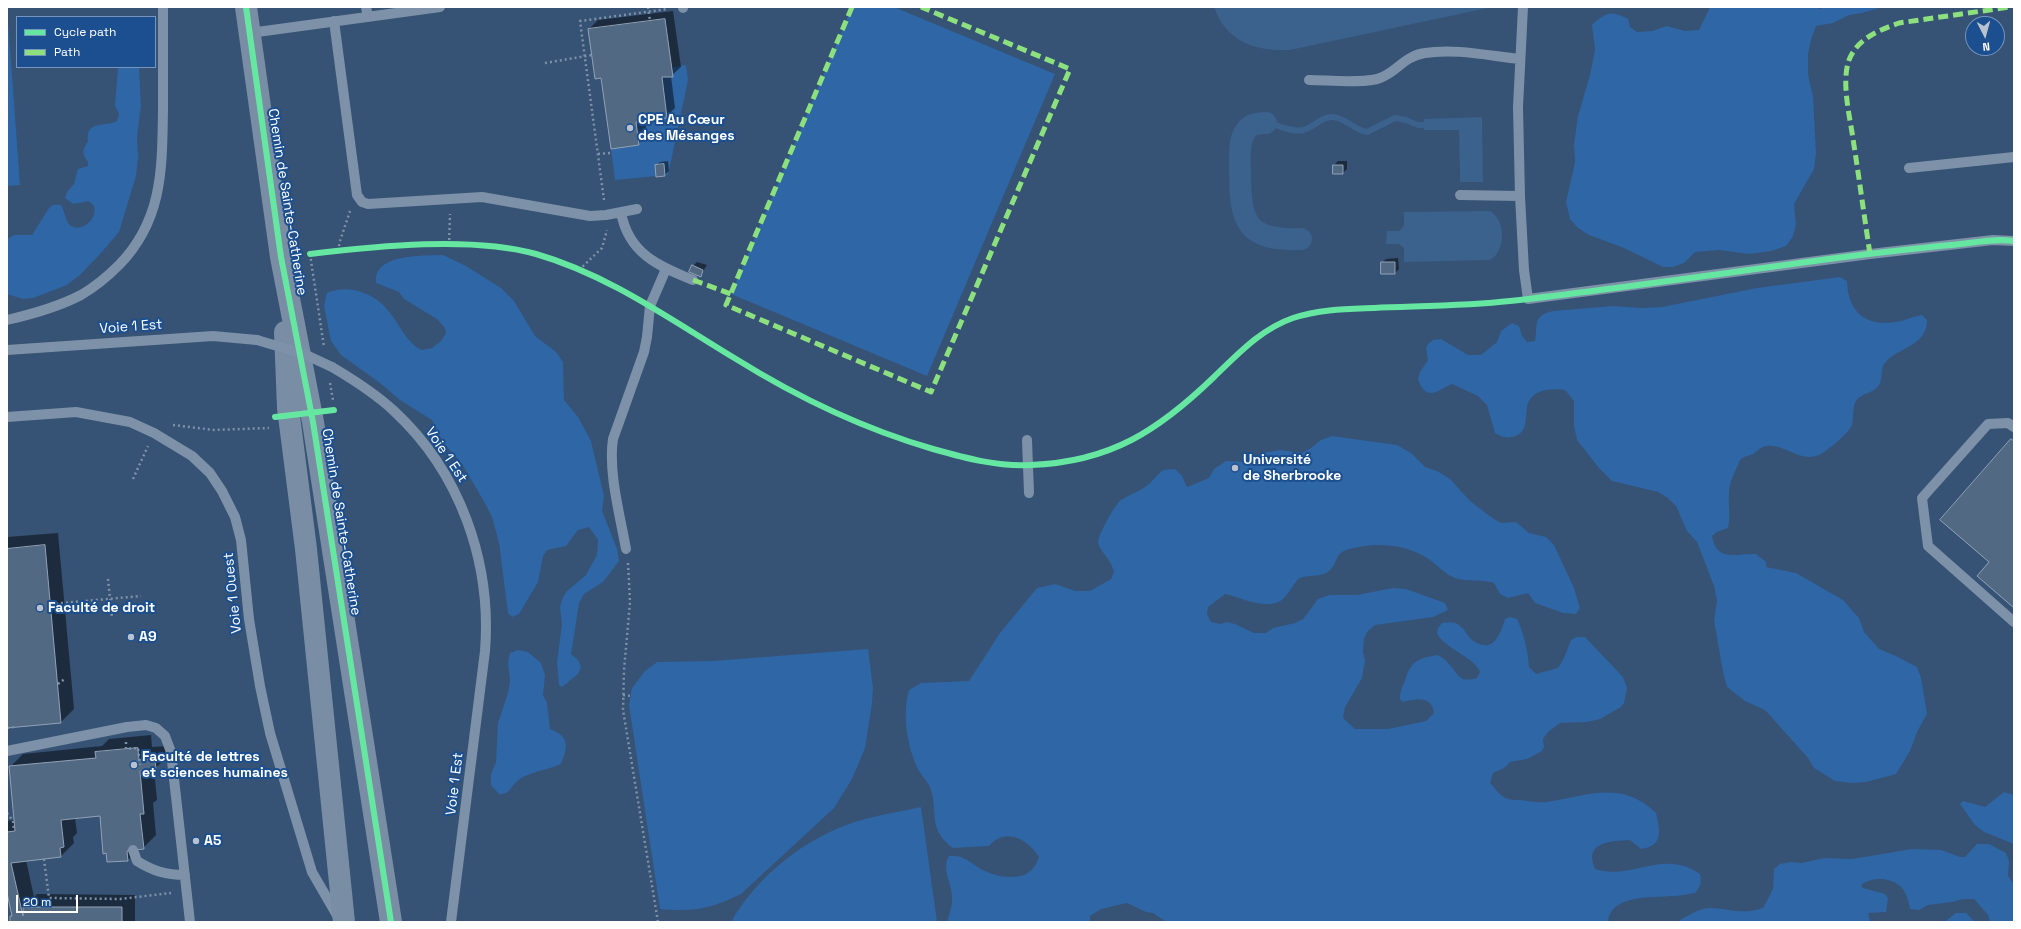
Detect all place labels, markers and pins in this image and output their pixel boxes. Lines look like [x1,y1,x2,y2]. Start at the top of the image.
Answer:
place label: CPE Au Cœur des Mésanges [638,112,735,144]
marker: CPE Au Cœur des Mésanges [625,123,635,133]
place label: Université de Sherbrooke [1243,452,1341,484]
marker: Université de Sherbrooke [1230,463,1240,473]
place label: Faculté de droit [48,600,155,616]
marker: Faculté de droit [35,603,45,613]
place label: A9 [139,629,157,645]
marker: A9 [126,632,136,642]
place label: Faculté de lettres et sciences humaines [142,749,288,782]
marker: Faculté de lettres et sciences humaines [129,760,139,770]
place label: A5 [204,833,221,849]
marker: A5 [191,836,201,846]

